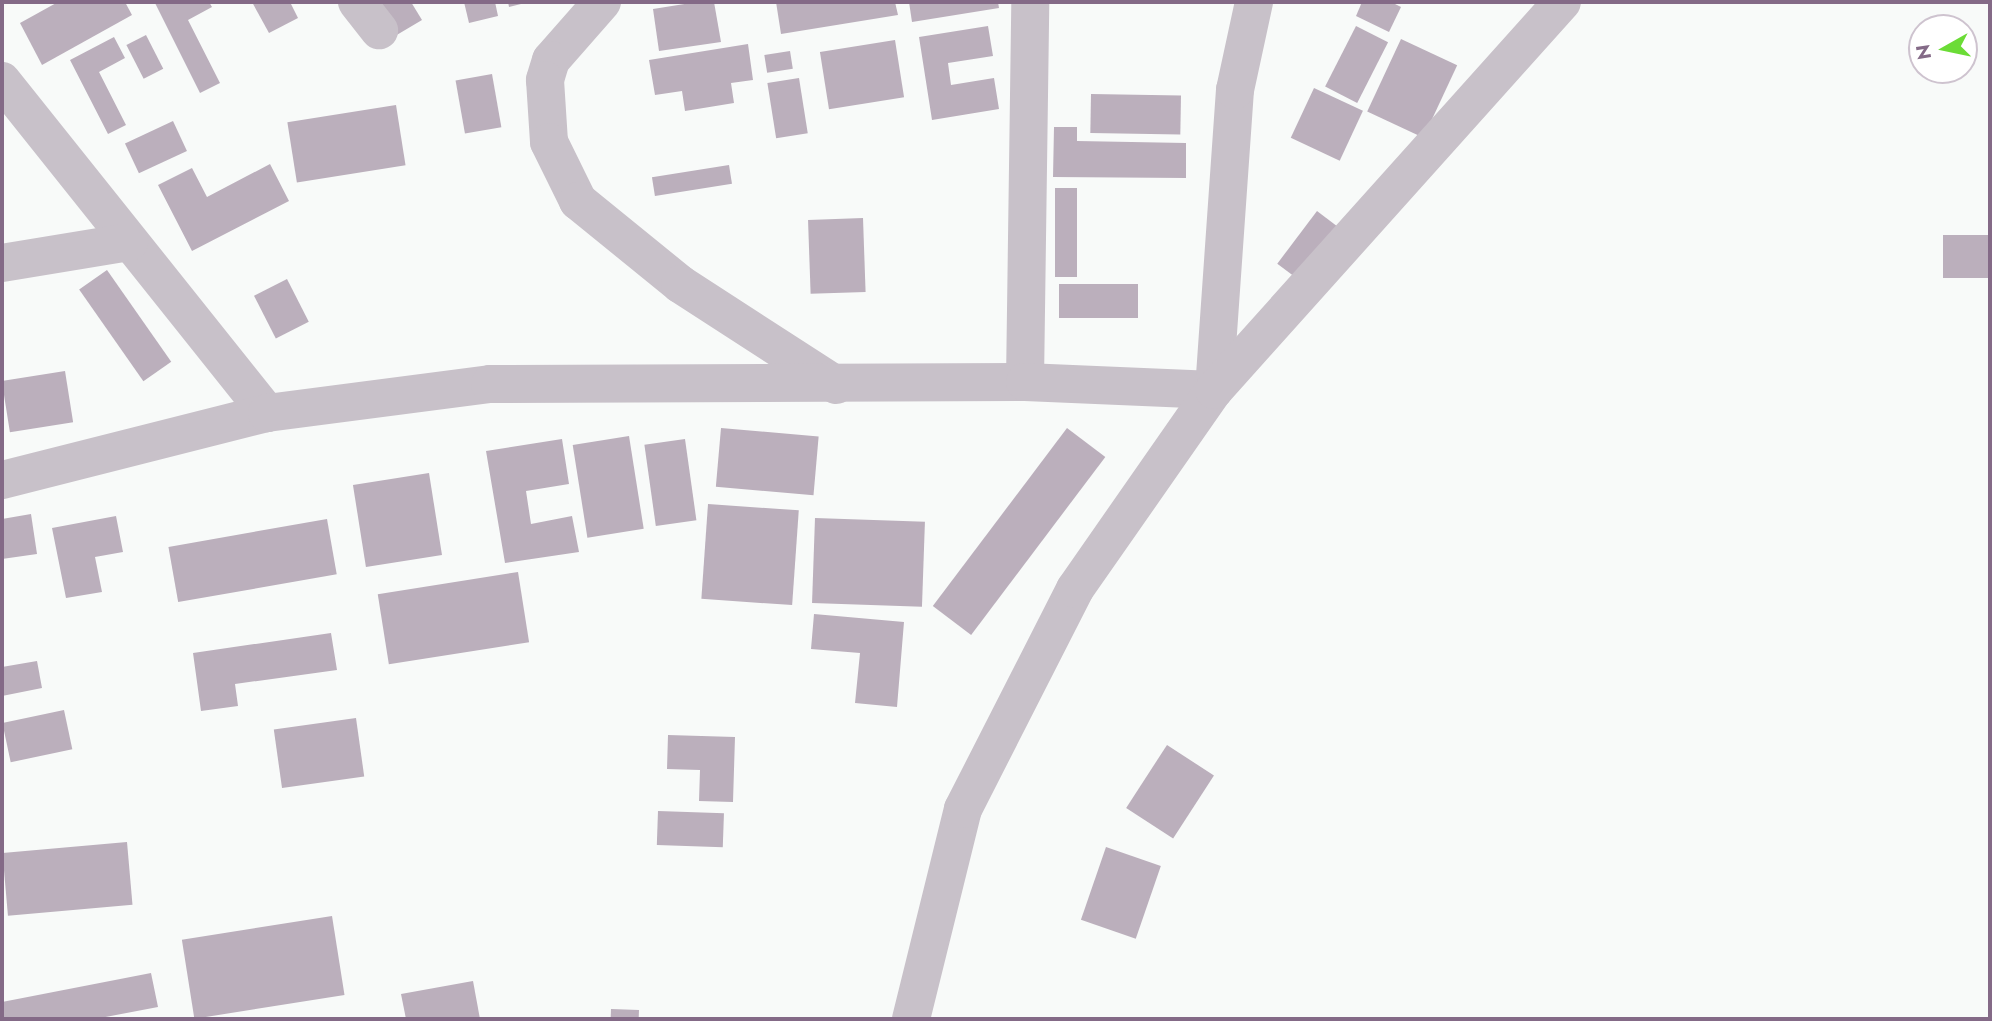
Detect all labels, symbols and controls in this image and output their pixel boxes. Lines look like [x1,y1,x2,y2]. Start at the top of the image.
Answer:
north arrow [1908,14,1978,84]
text: N [1909,42,1938,62]

